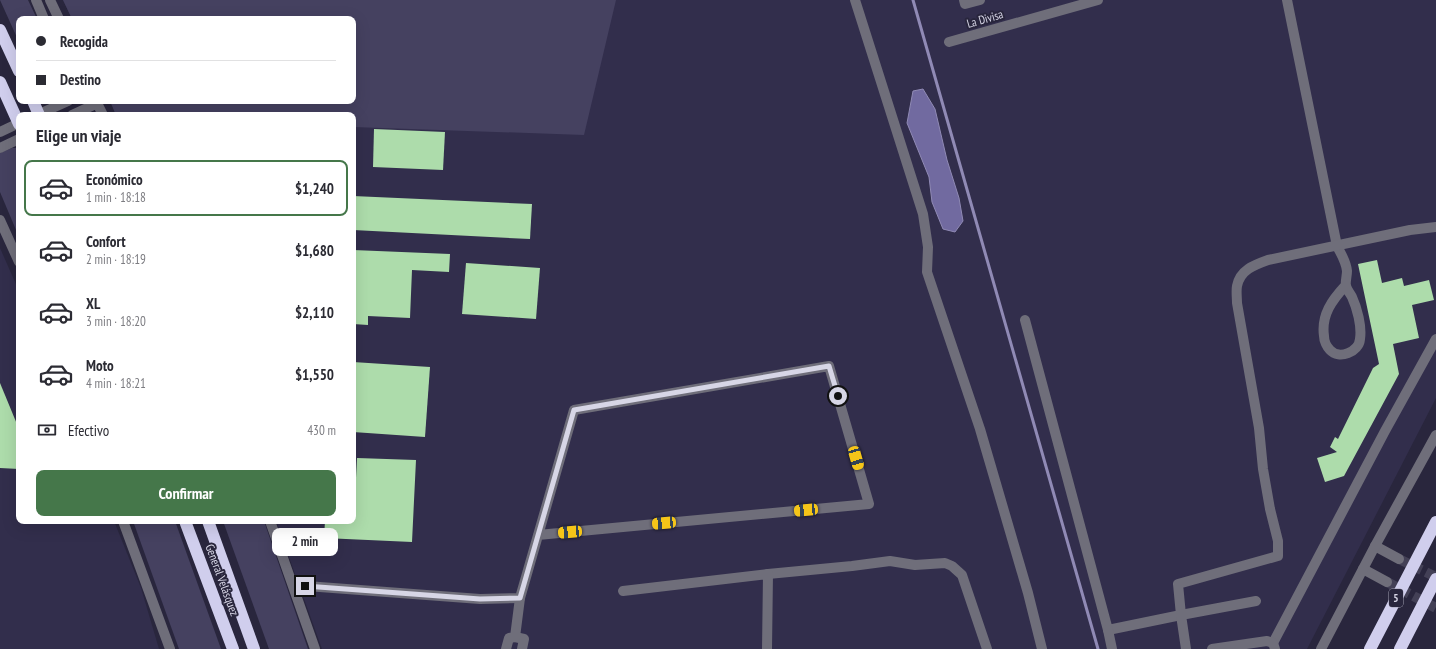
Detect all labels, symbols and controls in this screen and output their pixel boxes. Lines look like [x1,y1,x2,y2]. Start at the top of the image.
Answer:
street label: La Divisa [965,6,1005,31]
text: Recogida [60,32,108,51]
text: Destino [60,70,101,89]
text: Elige un viaje [36,124,121,147]
icon: car [38,170,74,206]
text: Económico [86,170,143,189]
text: $1,240 [295,179,334,198]
text: 1 min · 18:18 [86,189,146,206]
icon: car [38,232,74,268]
text: Confort [86,232,126,251]
text: $1,680 [295,241,334,260]
text: 2 min · 18:19 [86,251,146,268]
icon: car [38,294,74,330]
text: XL [86,294,100,313]
text: $2,110 [295,303,334,322]
text: 3 min · 18:20 [86,313,146,330]
icon: car [38,356,74,392]
text: Moto [86,356,114,375]
text: $1,550 [295,365,334,384]
text: 4 min · 18:21 [86,375,146,392]
route start [829,387,847,405]
icon: cash [36,419,58,441]
text: Efectivo [68,421,109,440]
text: 430 m [307,422,336,439]
car [847,445,865,471]
button: Confirmar [36,470,336,516]
car [794,503,818,517]
car [652,516,676,530]
car [558,525,582,539]
callout: 2 min [272,528,338,556]
text: 2 min [292,533,318,550]
street label: General Velásquez [203,542,242,618]
route end [296,577,314,595]
road number: 5 [1389,589,1403,607]

